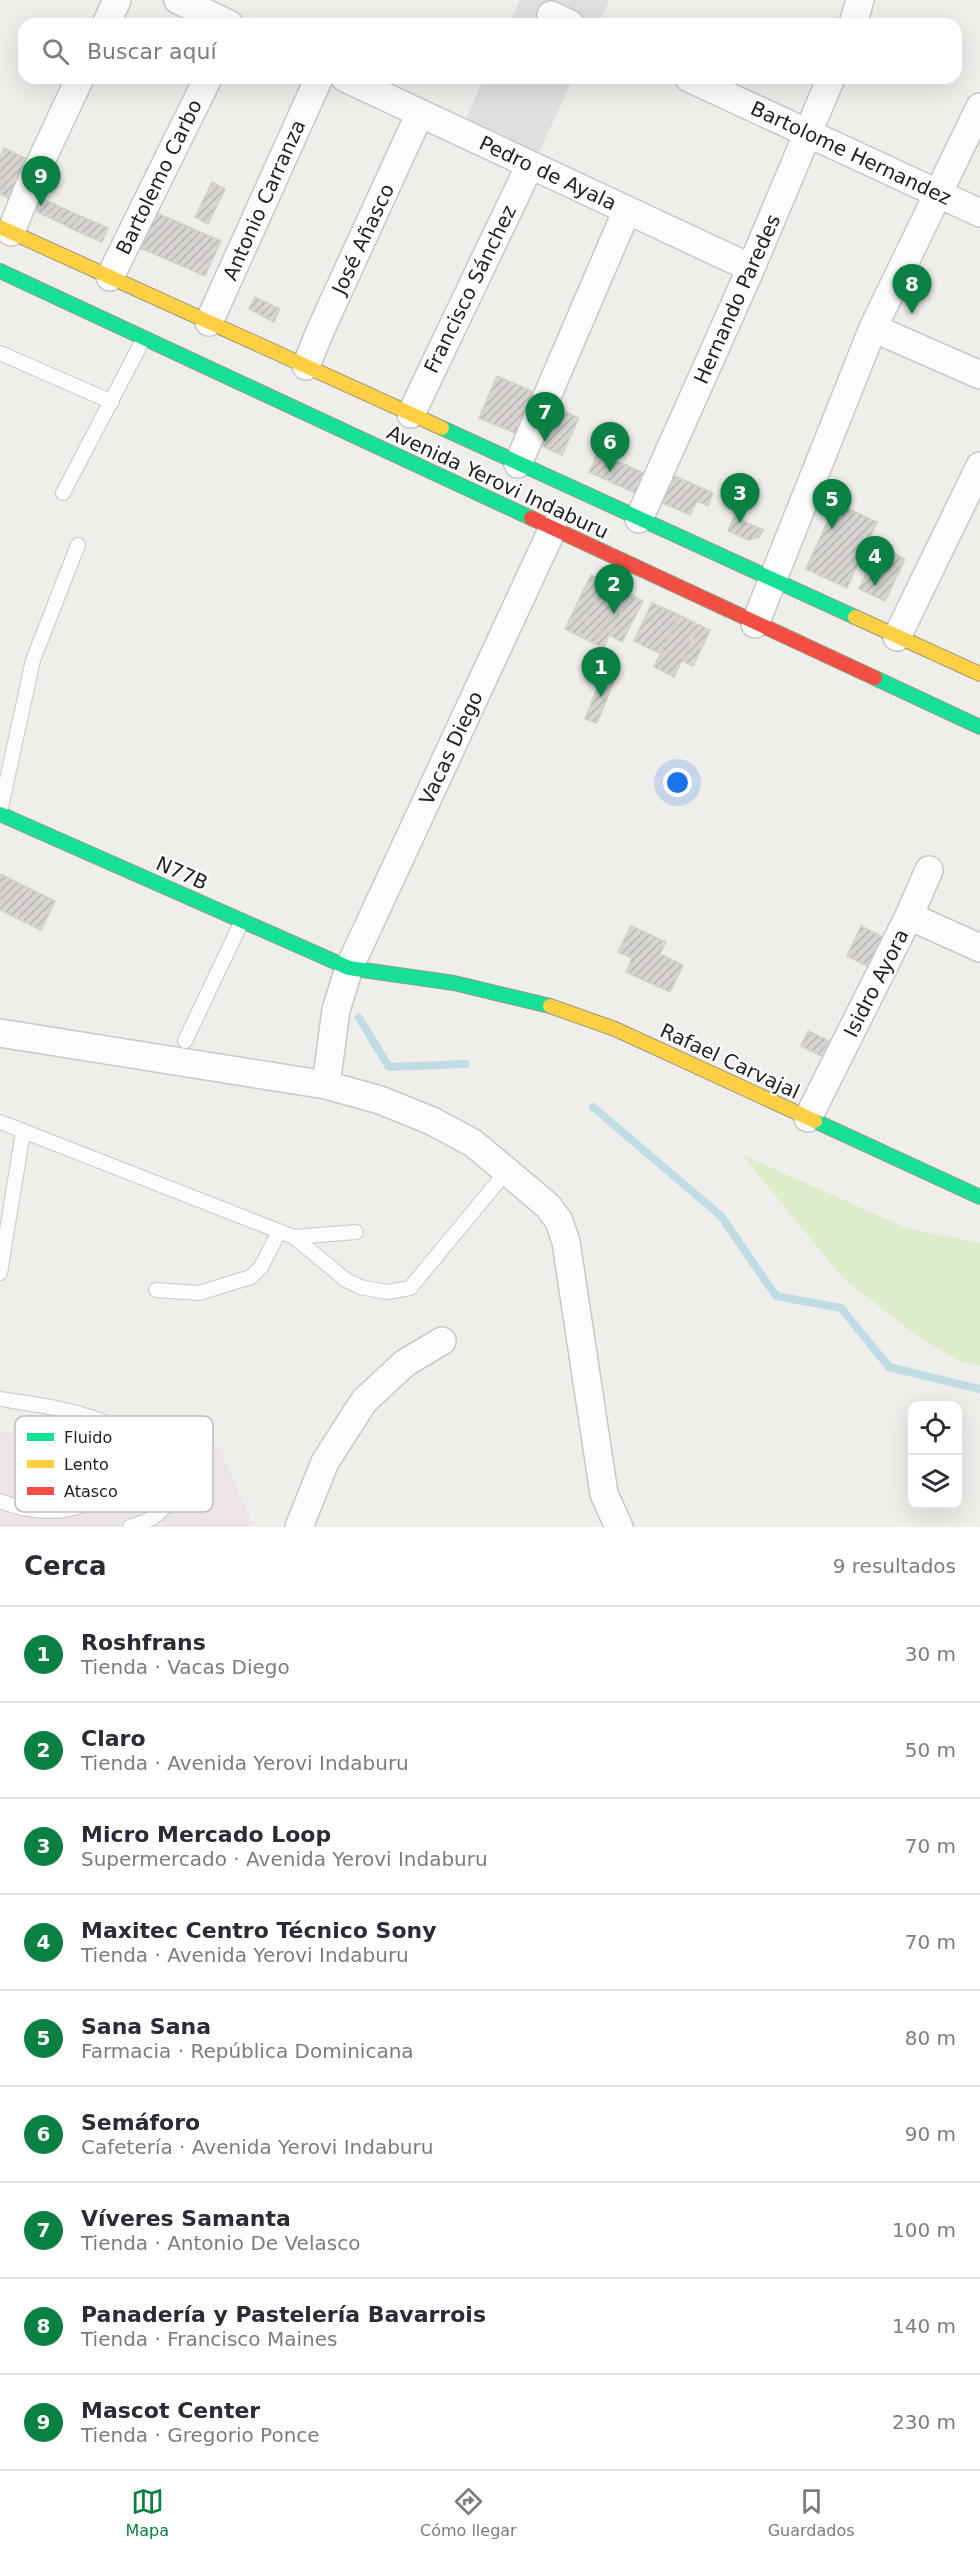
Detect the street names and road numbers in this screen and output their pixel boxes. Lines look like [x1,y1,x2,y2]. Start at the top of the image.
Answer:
street label: Bartolemo Carbo [111,96,207,258]
street label: Bartolome Hernandez [747,96,955,210]
street label: Antonio Carranza [218,116,310,284]
street label: Pedro de Ayala [476,131,620,215]
street label: José Añasco [326,180,399,300]
street label: Francisco Sánchez [419,201,521,377]
street label: Hernando Paredes [689,211,785,387]
street label: Avenida Yerovi Indaburu [383,420,613,544]
street label: Vacas Diego [414,687,488,809]
street label: N77B [152,851,212,895]
street label: Isidro Ayora [839,925,913,1041]
street label: Rafael Carvajal [656,1018,804,1104]

